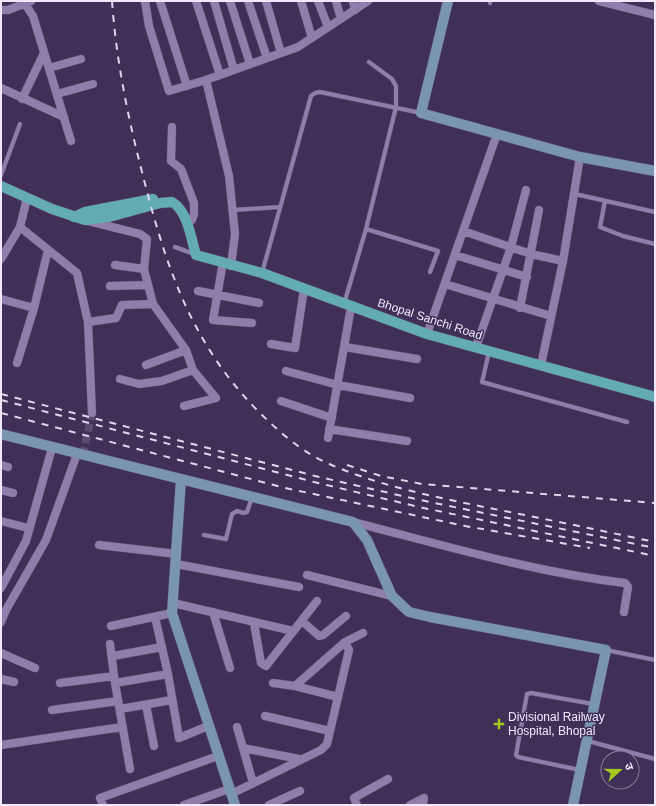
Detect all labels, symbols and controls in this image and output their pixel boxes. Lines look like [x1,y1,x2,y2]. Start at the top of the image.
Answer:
street label: Bhopal Sanchi Road [376,295,484,343]
place label: Divisional Railway Hospital, Bhopal [508,710,605,738]
marker: Divisional Railway Hospital, Bhopal [493,718,505,730]
north arrow [600,750,640,790]
text: उ [623,761,636,772]

